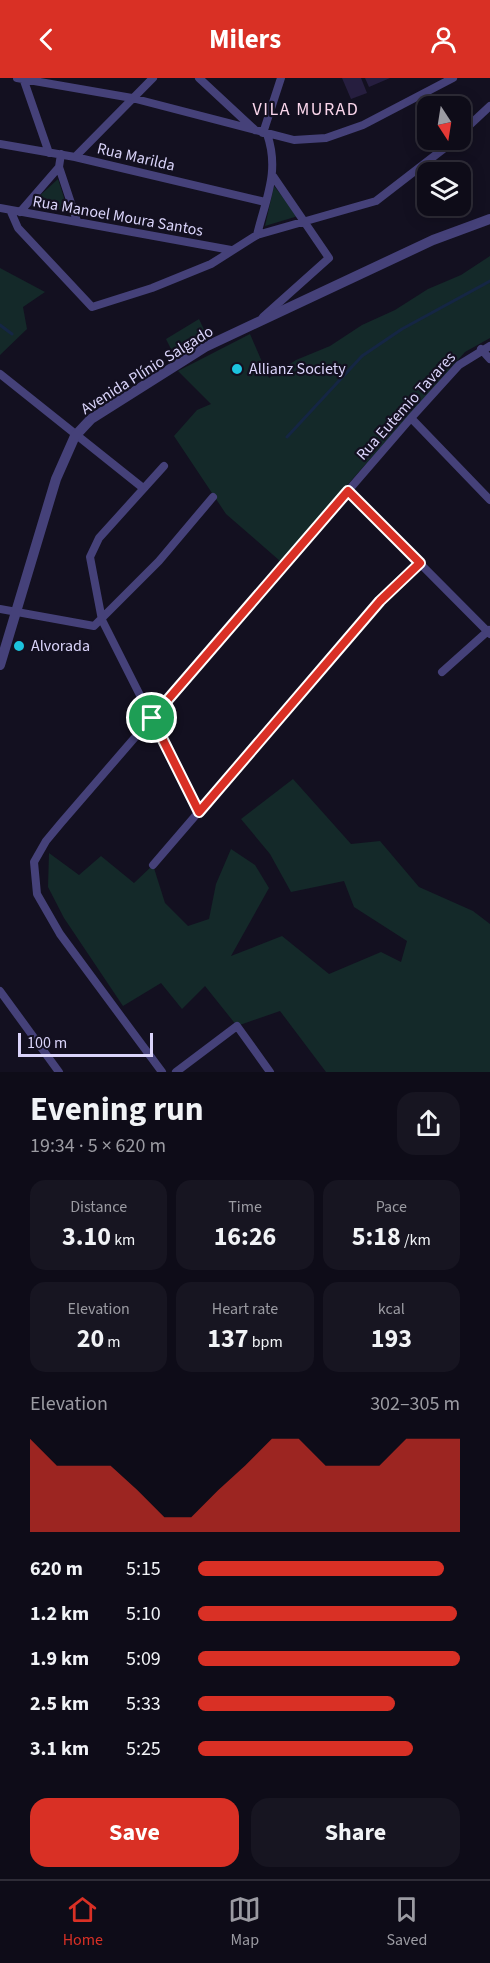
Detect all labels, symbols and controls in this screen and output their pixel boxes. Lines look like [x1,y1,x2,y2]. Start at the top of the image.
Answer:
text: Milers [209,20,281,59]
icon: back [30,23,63,56]
icon: person [427,23,460,56]
north arrow [417,96,471,150]
map controls [417,96,471,216]
district label: VILA MURAD [253,97,359,122]
street label: Rua Marilda [95,137,177,177]
button: layers [417,162,471,216]
street label: Rua Manoel Moura Santos [31,190,205,242]
street label: Avenida Plínio Salgado [77,320,217,420]
street label: Rua Eutemio Tavares [351,347,461,465]
place label: Allianz Society [249,358,346,380]
marker: Allianz Society [230,362,244,376]
place label: Alvorada [31,635,90,657]
marker: Alvorada [12,639,26,653]
pin [126,692,177,743]
icon: arrive [135,701,168,734]
scale bar [18,1030,153,1058]
text: 100 m [27,1032,67,1054]
text: Evening run [30,1086,204,1133]
button: share [397,1092,460,1155]
text: 19:34 · 5 × 620 m [30,1132,166,1160]
text: Distance [70,1196,127,1218]
text: Time [228,1196,262,1218]
text: Pace [376,1196,407,1218]
text: 3.10 [62,1218,111,1255]
text: 16:26 [214,1218,276,1255]
text: 5:18 [352,1218,401,1255]
text: km [111,1229,135,1251]
text: /km [401,1229,431,1251]
text: Elevation [68,1298,130,1320]
text: Heart rate [212,1298,278,1320]
text: kcal [378,1298,405,1320]
text: 20 [77,1320,104,1357]
text: 137 [207,1320,248,1357]
text: 193 [371,1320,412,1357]
text: m [104,1331,121,1353]
text: bpm [248,1331,283,1353]
text: Elevation [30,1390,108,1418]
text: 302–305 m [370,1390,460,1418]
text: 620 m [30,1555,83,1583]
text: 5:15 [126,1555,161,1583]
text: 1.2 km [30,1600,89,1628]
text: 5:10 [126,1600,161,1628]
text: 1.9 km [30,1645,89,1673]
text: 5:09 [126,1645,161,1673]
text: 2.5 km [30,1690,89,1718]
text: 5:33 [126,1690,161,1718]
text: 3.1 km [30,1735,89,1763]
text: 5:25 [126,1735,161,1763]
button: Save [30,1798,239,1867]
button: Share [251,1798,460,1867]
tab: Home [63,1893,103,1951]
tab: Map [228,1893,261,1951]
tab: Saved [387,1893,427,1951]

